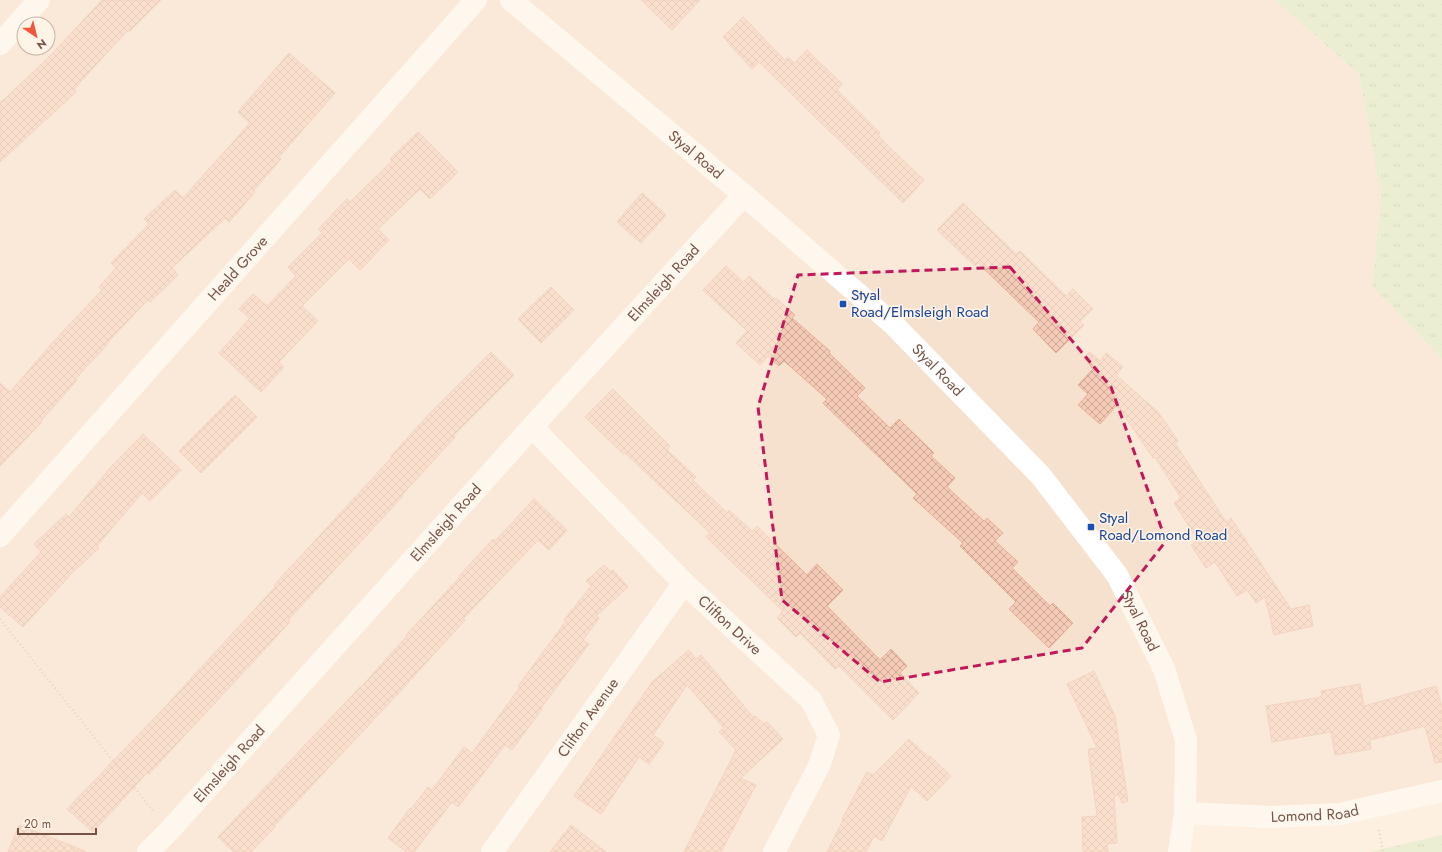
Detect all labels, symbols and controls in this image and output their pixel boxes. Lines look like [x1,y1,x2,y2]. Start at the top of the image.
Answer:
north arrow [16,16,56,56]
text: N [34,35,50,53]
street label: Styal Road [663,125,728,184]
street label: Heald Grove [203,231,273,306]
street label: Elmsleigh Road [623,239,705,326]
place label: Styal Road/Elmsleigh Road [851,284,989,323]
marker: Styal Road/Elmsleigh Road [838,299,848,309]
street label: Styal Road [907,339,969,401]
street label: Elmsleigh Road [405,479,487,567]
place label: Styal Road/Lomond Road [1099,507,1227,546]
marker: Styal Road/Lomond Road [1086,522,1096,532]
street label: Styal Road [1115,586,1164,655]
street label: Clifton Drive [693,590,767,660]
street label: Clifton Avenue [552,673,624,762]
street label: Elmsleigh Road [188,720,270,808]
street label: Lomond Road [1270,799,1361,828]
scale bar [18,810,96,836]
text: 20 m [24,815,51,833]

